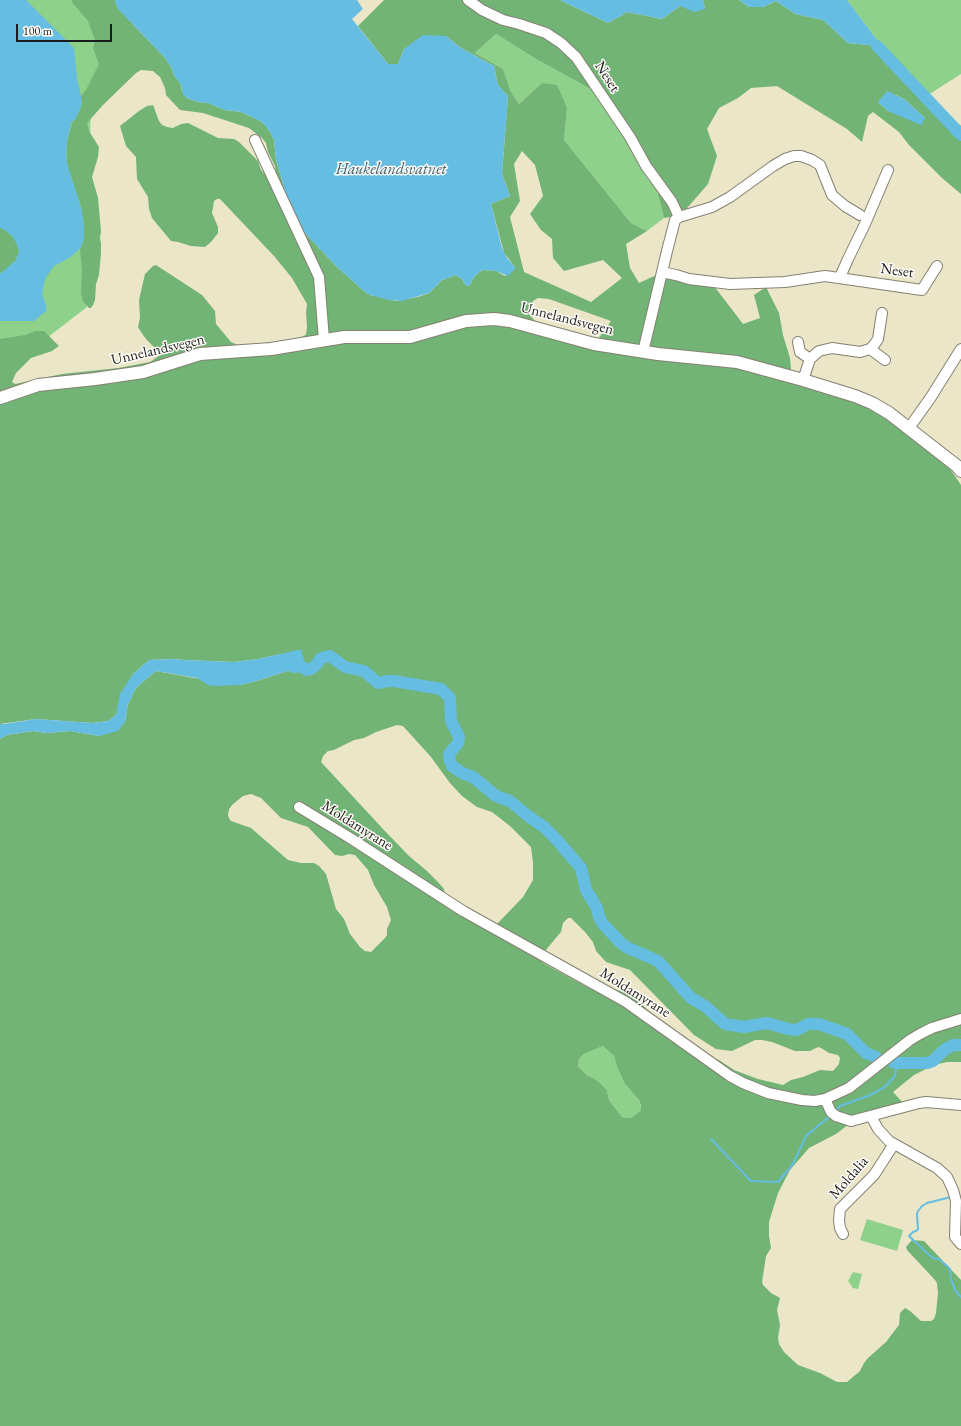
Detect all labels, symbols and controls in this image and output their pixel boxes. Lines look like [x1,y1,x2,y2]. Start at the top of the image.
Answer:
scale bar [18,16,114,42]
text: 100 m [23,23,52,39]
street label: Neset [590,58,624,96]
water label: Haukelandsvatnet [336,160,446,180]
street label: Neset [879,260,915,282]
street label: Unnelandsvegen [519,299,615,339]
street label: Unnelandsvegen [110,331,206,369]
street label: Moldamyrane [318,797,396,855]
street label: Moldamyrane [596,964,674,1022]
street label: Moldalia [826,1153,872,1203]

